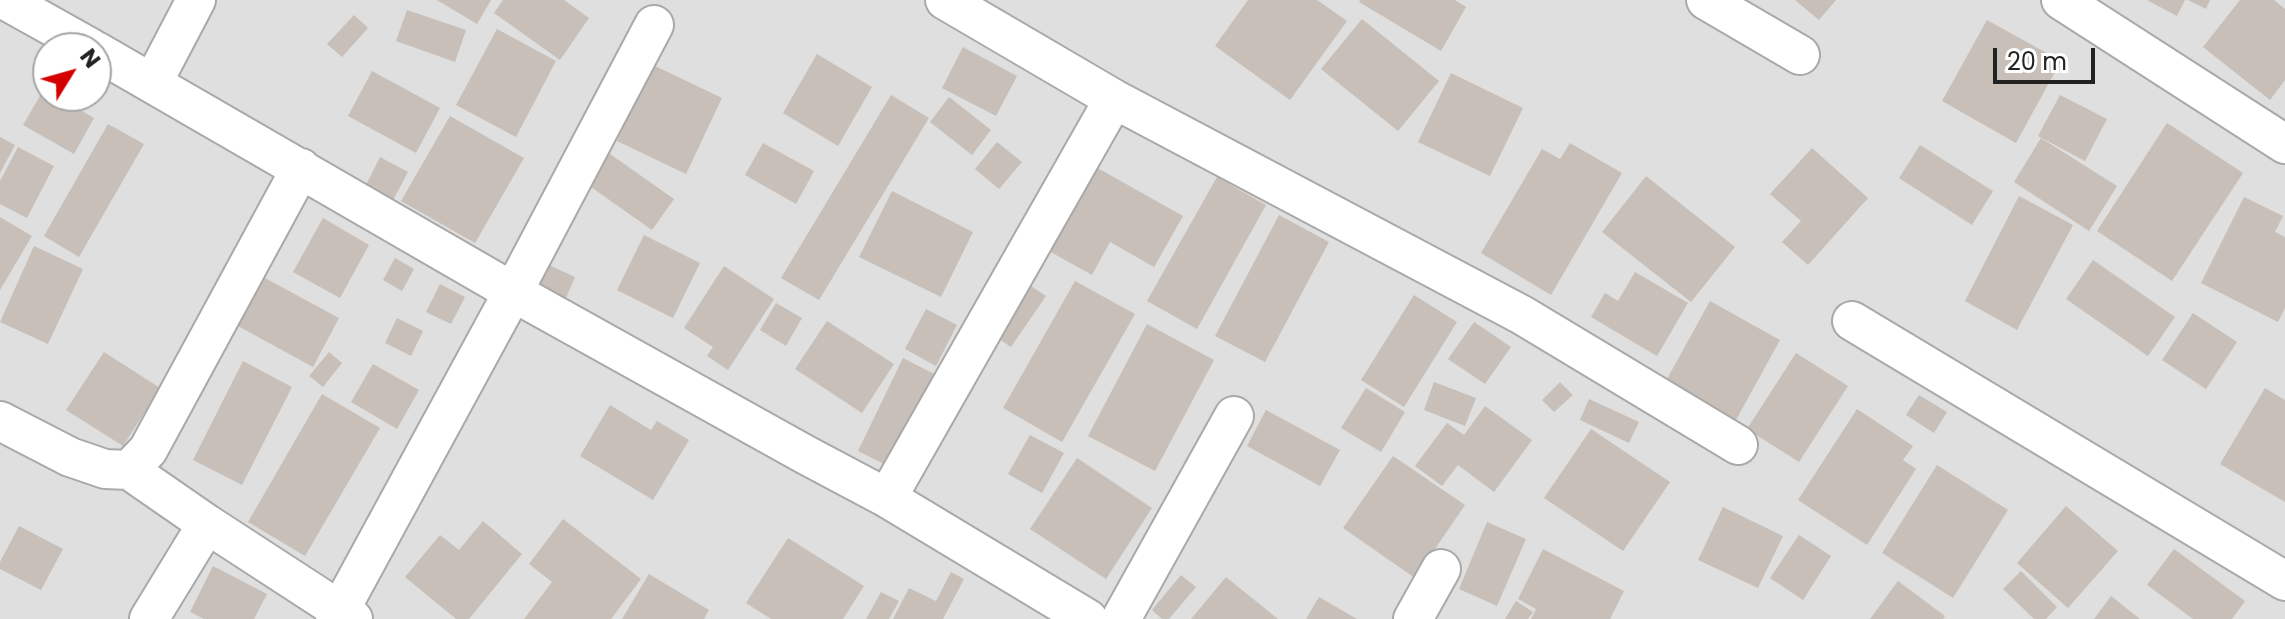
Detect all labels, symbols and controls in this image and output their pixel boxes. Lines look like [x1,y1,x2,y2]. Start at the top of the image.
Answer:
north arrow [32,32,112,112]
scale bar [1997,32,2099,82]
text: N [73,43,107,74]
text: 20 m [2007,45,2067,78]

